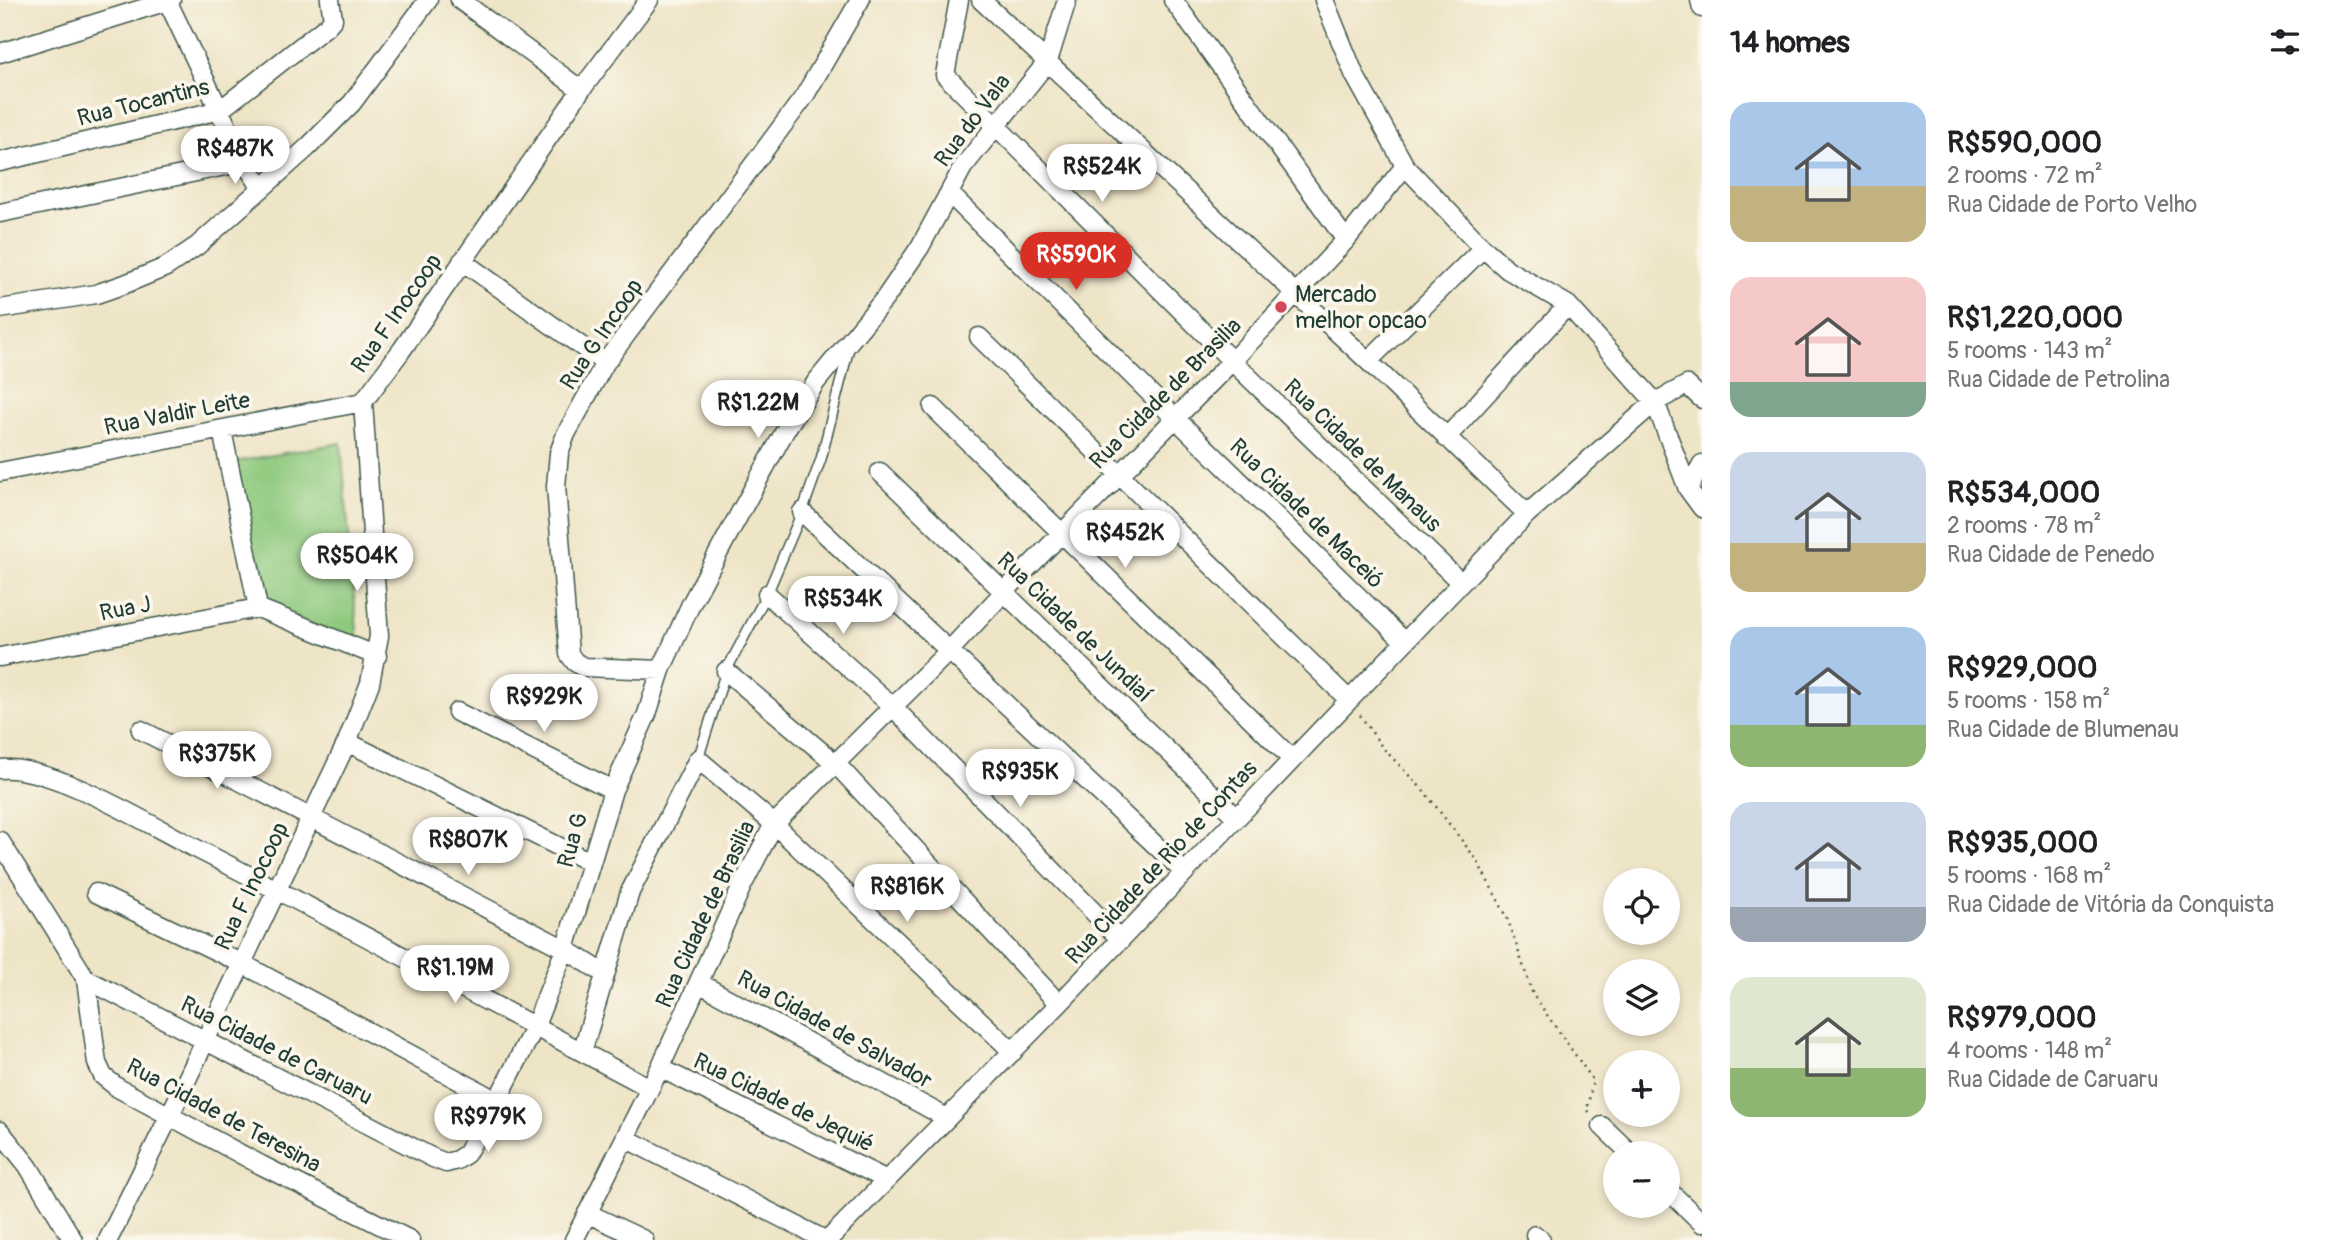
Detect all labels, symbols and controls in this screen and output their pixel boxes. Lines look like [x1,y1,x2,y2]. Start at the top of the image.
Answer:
icon: filters [2266,23,2304,61]
text: 14 homes [1730,24,1850,61]
street label: Rua do Vala [928,68,1017,173]
street label: Rua Tocantins [74,72,212,133]
text: R$590,000 [1947,124,2102,161]
pin: R$487K [178,127,292,186]
icon: home [1786,130,1870,214]
text: R$487K [197,134,273,163]
pin: R$524K [1045,144,1159,204]
text: R$524K [1063,152,1141,181]
text: 2 rooms · 72 m² [1947,161,2103,190]
text: Rua Cidade de Porto Velho [1947,190,2197,219]
pin: R$590K [1019,232,1133,292]
text: R$590K [1036,240,1116,269]
street label: Rua F Inocoop [345,248,448,379]
street label: Rua G Incoop [554,273,649,395]
place label: Mercado melhor opcao [1295,280,1427,335]
marker: Mercado melhor opcao [1273,299,1289,315]
text: R$1,220,000 [1947,299,2123,336]
icon: home [1786,305,1870,389]
street label: Rua Cidade de Brasilia [1083,311,1247,475]
text: 5 rooms · 143 m² [1947,336,2112,365]
text: Rua Cidade de Petrolina [1947,365,2170,394]
street label: Rua Cidade de Manaus [1278,373,1448,538]
pin: R$1.22M [693,380,823,440]
street label: Rua Valdir Leite [102,385,253,442]
text: R$1.22M [717,388,799,417]
street label: Rua Cidade de Maceió [1223,432,1390,594]
text: R$534,000 [1947,474,2100,511]
icon: home [1786,480,1870,564]
pin: R$452K [1068,510,1182,570]
text: 2 rooms · 78 m² [1947,511,2101,540]
text: R$452K [1086,518,1164,547]
pin: R$504K [300,534,414,593]
text: Rua Cidade de Penedo [1947,540,2155,569]
text: R$504K [316,541,398,570]
street label: Rua Cidade de Jundiaí [991,546,1158,709]
pin: R$534K [786,576,900,636]
text: R$534K [804,584,882,613]
street label: Rua J [97,589,153,628]
text: R$929,000 [1947,649,2097,686]
icon: home [1786,655,1870,739]
pin: R$929K [487,674,601,734]
text: R$929K [506,682,582,711]
text: 5 rooms · 158 m² [1947,686,2110,715]
text: Rua Cidade de Blumenau [1947,715,2179,744]
pin: R$375K [160,732,274,791]
text: R$375K [178,739,256,768]
pin: R$935K [963,750,1077,809]
street label: Rua Cidade de Rio de Contas [1059,754,1264,970]
text: R$935K [982,757,1058,786]
street label: Rua G [551,809,594,871]
street label: Rua Cidade de Brasilia [649,816,762,1012]
street label: Rua F Inocoop [208,817,295,955]
pin: R$807K [411,818,525,877]
text: R$935,000 [1947,824,2098,861]
text: R$807K [428,825,508,854]
icon: home [1786,830,1870,914]
text: 5 rooms · 168 m² [1947,861,2111,890]
pin: R$816K [850,864,964,924]
map controls [1603,868,1680,1218]
button: locate [1603,868,1680,945]
text: R$816K [870,872,944,901]
text: Rua Cidade de Vitória da Conquista [1947,890,2274,919]
pin: R$1.19M [390,946,520,1005]
text: R$1.19M [416,953,494,982]
button: layers [1603,959,1680,1036]
street label: Rua Cidade de Salvador [732,964,937,1095]
street label: Rua Cidade de Caruaru [176,989,378,1111]
text: R$979,000 [1947,999,2097,1036]
icon: home [1786,1005,1870,1089]
text: 4 rooms · 148 m² [1947,1036,2112,1065]
street label: Rua Cidade de Jequié [689,1046,879,1159]
button: + [1603,1050,1680,1127]
street label: Rua Cidade de Teresina [122,1052,326,1179]
text: Rua Cidade de Caruaru [1947,1065,2159,1094]
pin: R$979K [431,1094,545,1154]
text: R$979K [450,1102,526,1131]
button: − [1603,1141,1680,1218]

